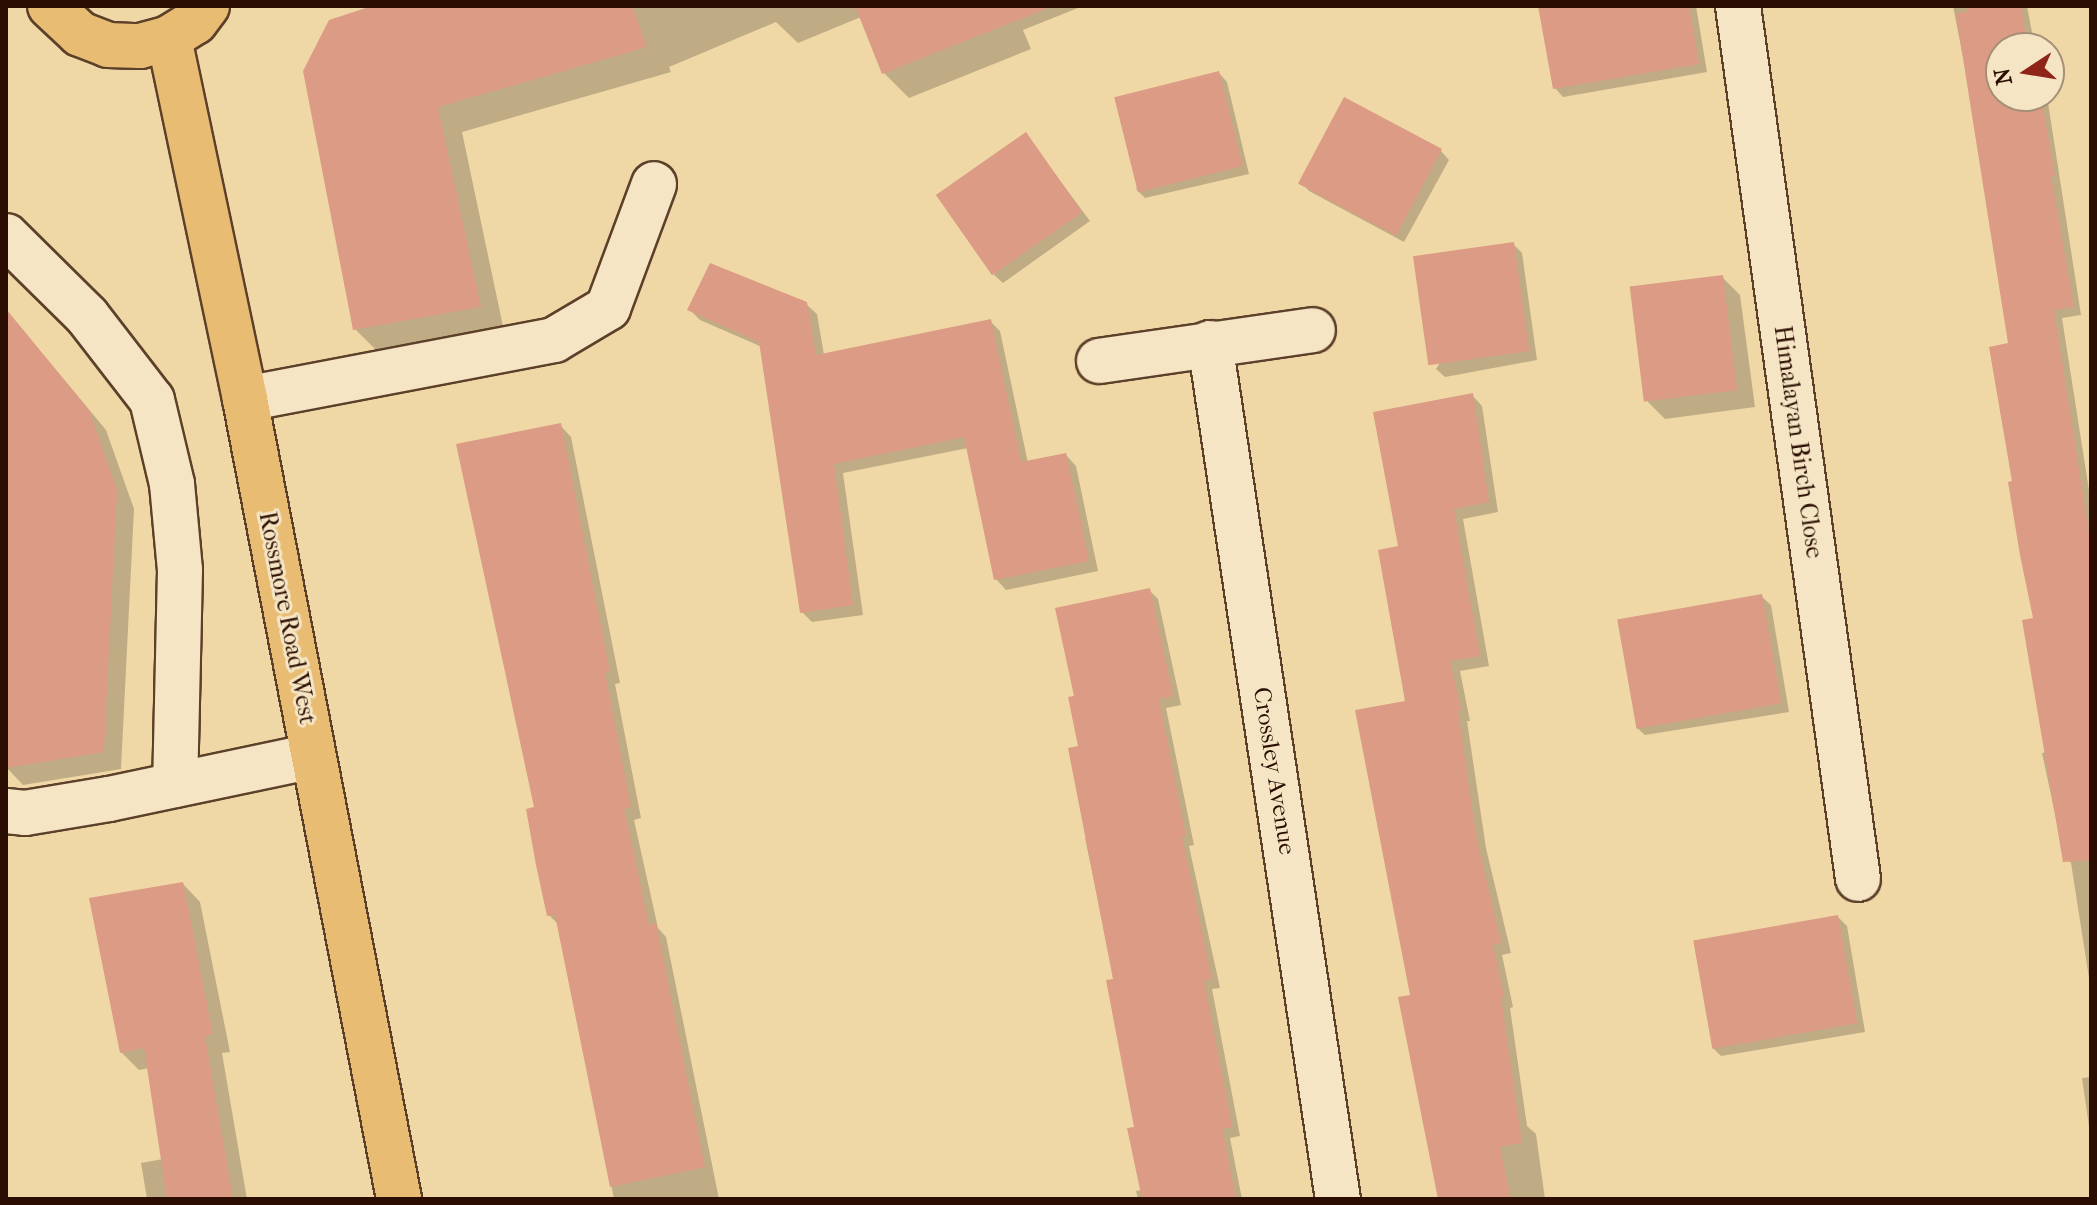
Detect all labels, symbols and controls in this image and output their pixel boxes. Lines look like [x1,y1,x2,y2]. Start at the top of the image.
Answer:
north arrow [1985,32,2065,112]
text: N [1989,66,2018,87]
street label: Himalayan Birch Close [1767,324,1829,560]
street label: Rossmore Road West [252,509,322,727]
street label: Crossley Avenue [1247,685,1301,857]

